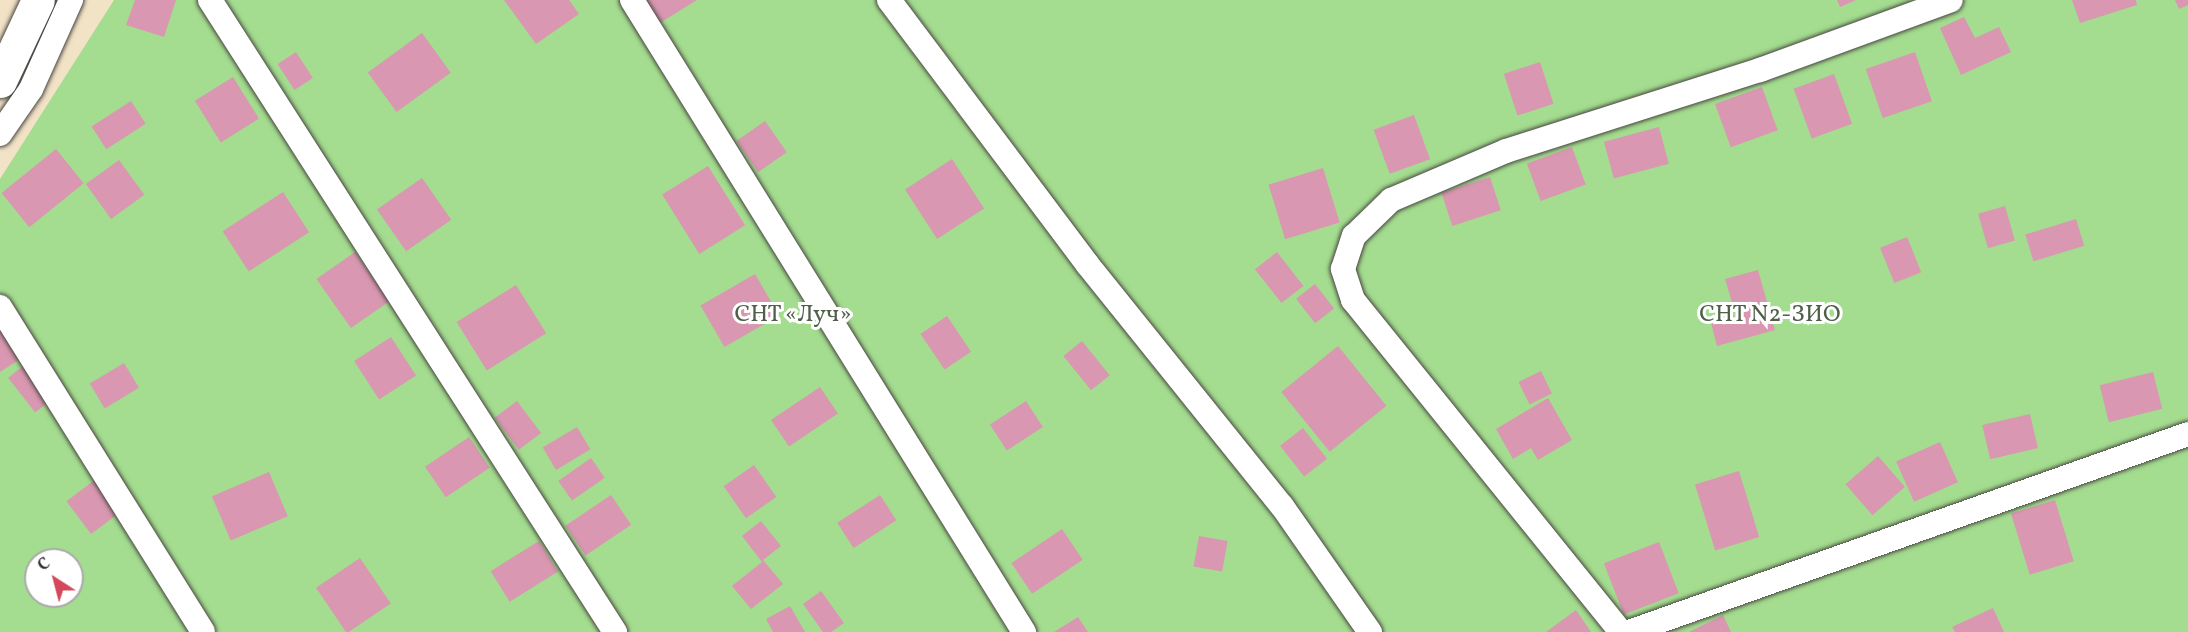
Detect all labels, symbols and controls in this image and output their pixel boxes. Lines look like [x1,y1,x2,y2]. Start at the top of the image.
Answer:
park label: СНТ «Луч» [734,302,852,330]
park label: СНТ N2-ЗИО [1699,302,1841,330]
north arrow [24,548,84,608]
text: С [34,553,55,577]

